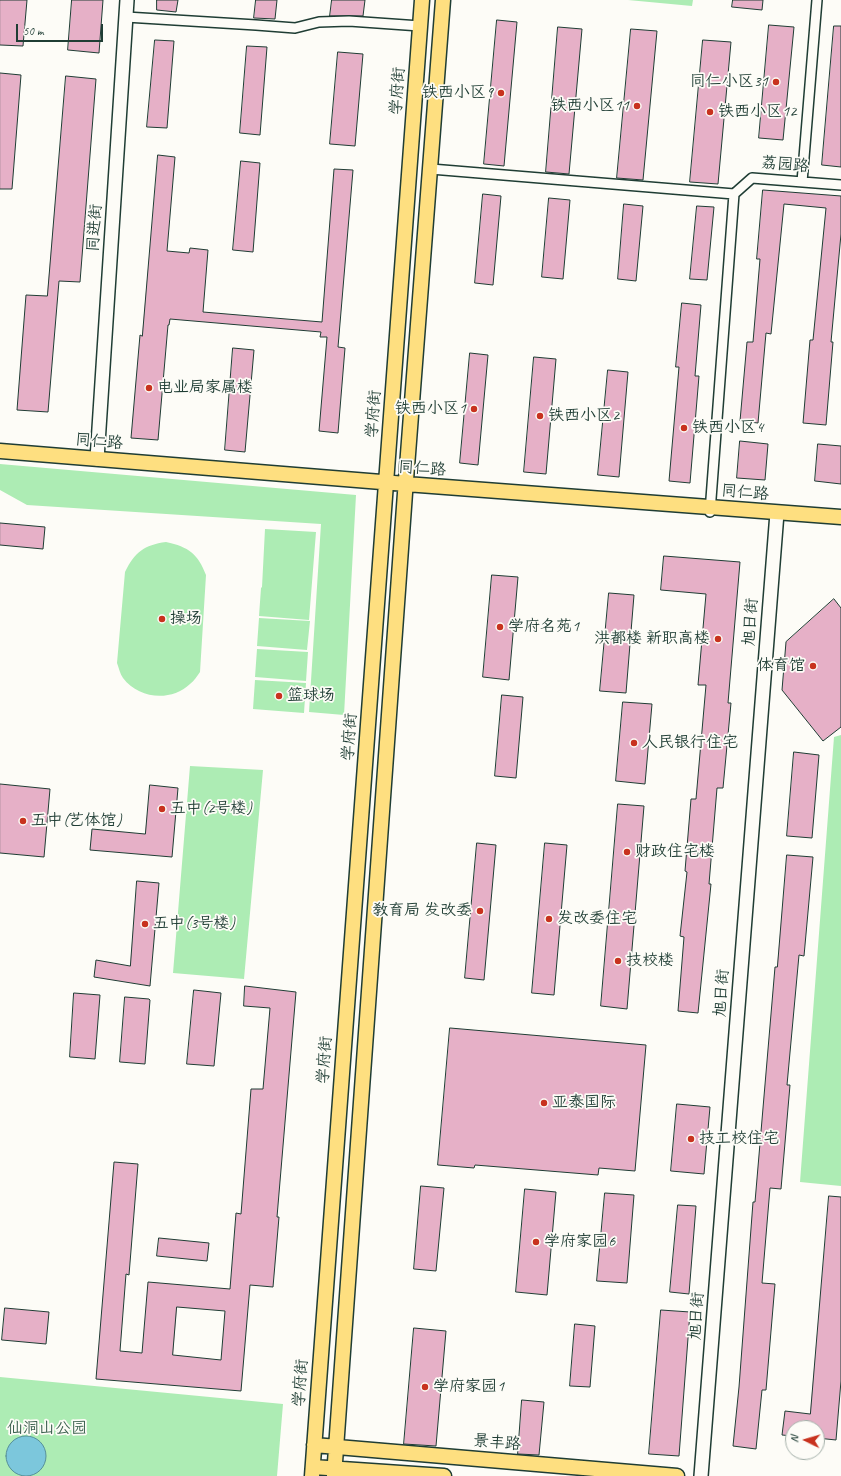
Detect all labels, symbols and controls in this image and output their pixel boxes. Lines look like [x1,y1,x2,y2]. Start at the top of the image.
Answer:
scale bar [18,16,105,42]
text: 50 m [23,23,43,39]
street label: 学府街 [387,66,409,116]
place label: 同仁小区31 [690,72,768,92]
marker: 同仁小区31 [771,77,781,87]
place label: 铁西小区9 [422,83,493,103]
marker: 铁西小区9 [496,88,506,98]
place label: 铁西小区11 [551,96,629,116]
marker: 铁西小区11 [632,101,642,111]
place label: 铁西小区12 [718,102,796,122]
marker: 铁西小区12 [705,107,715,117]
street label: 荔园路 [760,153,810,177]
street label: 同进街 [84,203,106,253]
place label: 电业局家属楼 [157,378,253,398]
marker: 电业局家属楼 [144,383,154,393]
street label: 学府街 [363,389,385,439]
place label: 铁西小区1 [395,399,466,419]
marker: 铁西小区1 [469,404,479,414]
place label: 铁西小区2 [548,406,619,426]
marker: 铁西小区2 [535,411,545,421]
place label: 铁西小区4 [692,418,763,438]
marker: 铁西小区4 [679,423,689,433]
street label: 同仁路 [74,430,124,454]
street label: 同仁路 [397,458,447,480]
street label: 同仁路 [720,481,770,505]
street label: 旭日街 [740,597,762,647]
place label: 操场 [170,609,202,629]
marker: 操场 [157,614,167,624]
place label: 学府名苑1 [508,617,579,637]
marker: 学府名苑1 [495,622,505,632]
place label: 洪都楼 新职高楼 [594,629,710,649]
marker: 洪都楼 新职高楼 [713,634,723,644]
place label: 体育馆 [757,656,805,676]
marker: 体育馆 [808,661,818,671]
place label: 篮球场 [287,686,335,706]
marker: 篮球场 [274,691,284,701]
street label: 学府街 [339,712,361,762]
place label: 人民银行住宅 [642,733,738,753]
marker: 人民银行住宅 [629,738,639,748]
place label: 五中(2号楼) [170,799,252,819]
marker: 五中(2号楼) [157,804,167,814]
place label: 五中(艺体馆) [31,811,122,831]
marker: 五中(艺体馆) [18,816,28,826]
place label: 财政住宅楼 [635,842,715,862]
marker: 财政住宅楼 [622,847,632,857]
place label: 教育局 发改委 [372,901,472,921]
marker: 教育局 发改委 [475,906,485,916]
place label: 发改委住宅 [557,909,637,929]
place label: 五中(3号楼) [153,914,235,934]
marker: 发改委住宅 [544,914,554,924]
marker: 五中(3号楼) [140,919,150,929]
place label: 技校楼 [626,951,674,971]
marker: 技校楼 [613,956,623,966]
street label: 旭日街 [711,968,733,1018]
street label: 学府街 [314,1035,336,1085]
place label: 亚泰国际 [552,1093,616,1113]
marker: 亚泰国际 [539,1098,549,1108]
place label: 技工校住宅 [699,1129,779,1149]
marker: 技工校住宅 [686,1134,696,1144]
place label: 学府家园6 [544,1232,615,1252]
marker: 学府家园6 [531,1237,541,1247]
street label: 旭日街 [686,1291,708,1341]
street label: 学府街 [290,1358,312,1408]
place label: 学府家园1 [433,1377,504,1397]
marker: 学府家园1 [420,1382,430,1392]
park label: 仙洞山公园 [7,1419,87,1439]
north arrow [785,1420,825,1460]
street label: 景丰路 [472,1431,522,1455]
text: N [787,1435,801,1443]

